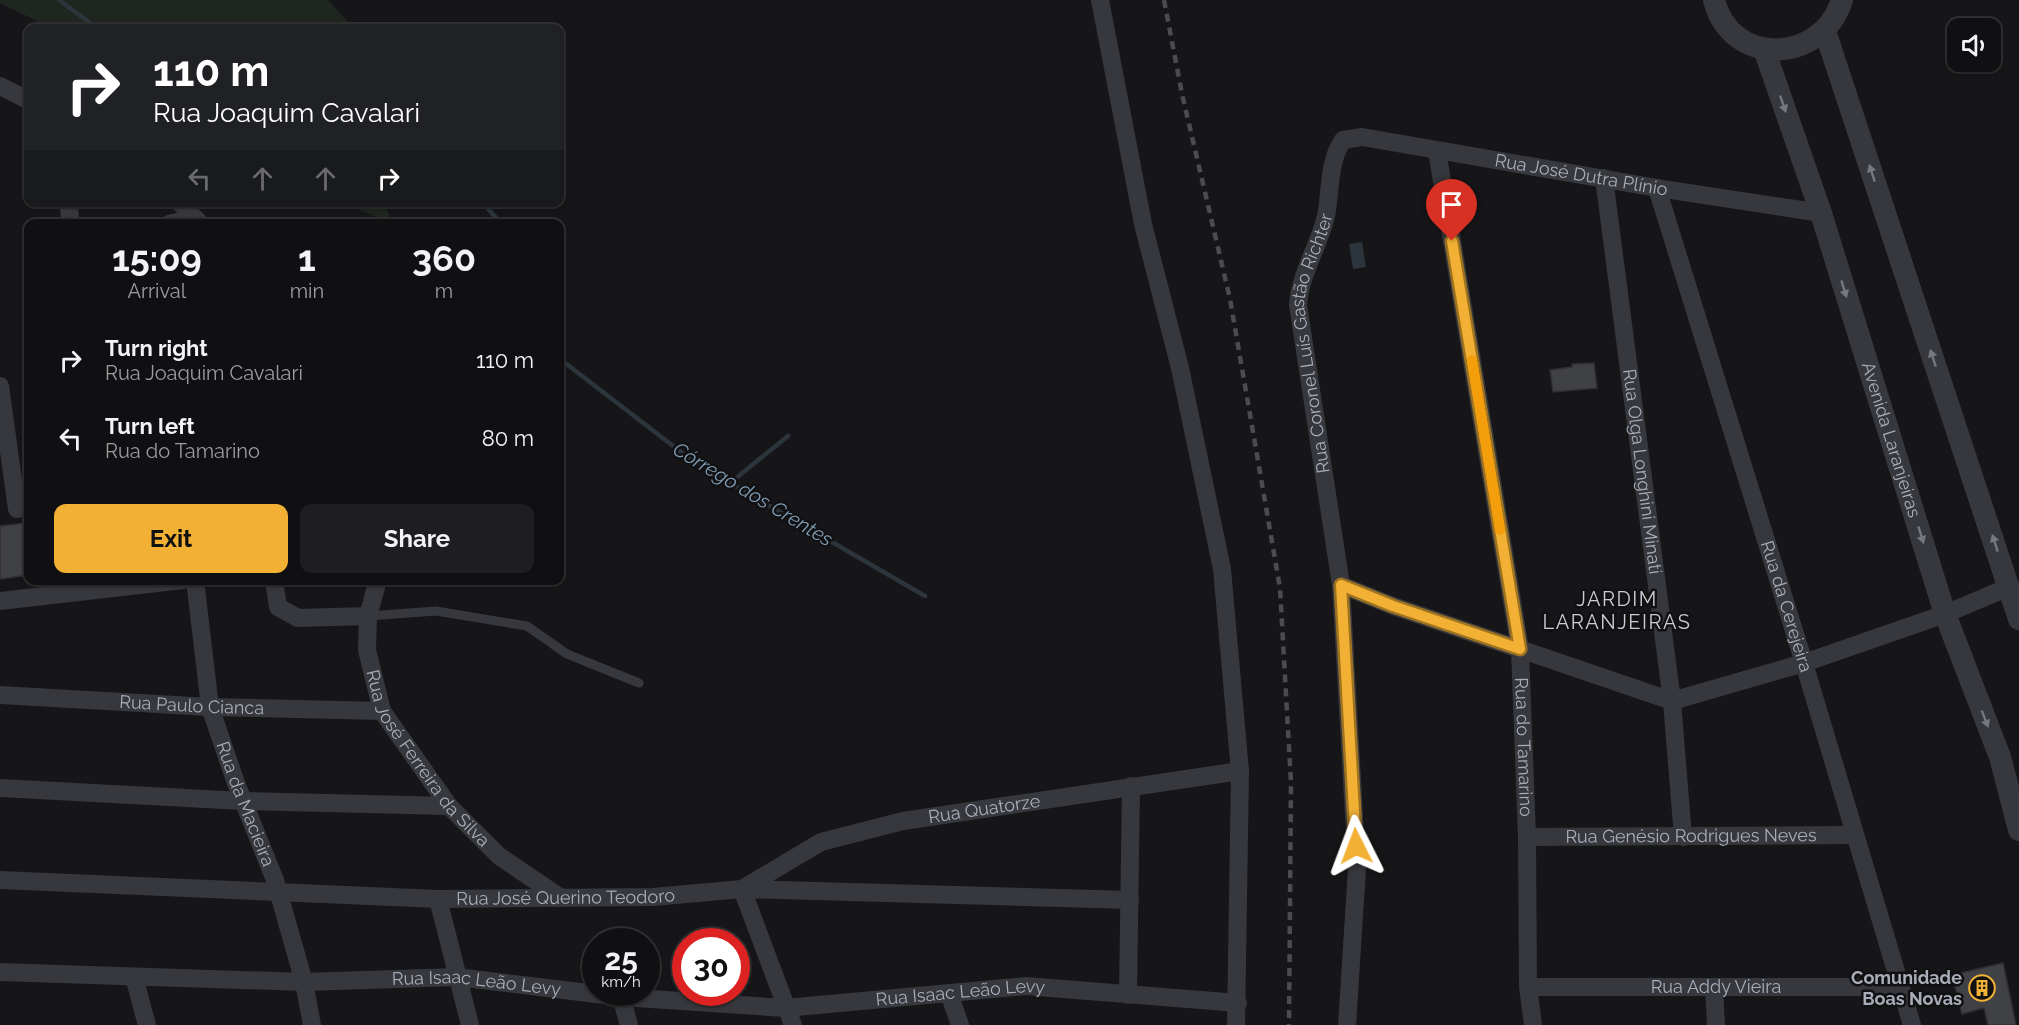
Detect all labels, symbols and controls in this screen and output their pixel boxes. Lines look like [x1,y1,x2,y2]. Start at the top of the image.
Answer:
map controls [1947,18,2001,72]
button: sound [1947,18,2001,72]
text: 110 m [153,47,269,96]
icon: right [54,48,132,126]
one-way arrow [1779,95,1789,113]
text: Rua Joaquim Cavalari [153,97,420,128]
street label: Rua José Dutra Plínio [1493,149,1669,200]
icon: left [183,162,216,195]
icon: ahead [246,162,279,195]
icon: ahead [309,162,342,195]
icon: right [372,162,405,195]
one-way arrow [1867,164,1876,182]
pin [1426,179,1477,241]
icon: arrive [1435,188,1468,221]
text: Rua Coronel Luís Gastão Richter [1287,210,1336,475]
street label: Rua Coronel Luís Gastão Richter [1316,211,1338,477]
text: 15:09 [112,237,202,279]
text: 1 [298,237,316,279]
text: 360 [412,237,476,279]
text: Arrival [128,279,186,303]
text: min [290,279,324,303]
text: m [435,279,453,303]
one-way arrow [1840,280,1850,298]
text: Turn right [105,335,208,361]
icon: right [54,344,87,377]
text: 110 m [476,347,534,373]
one-way arrow [1928,349,1938,367]
street label: Avenida Laranjeiras [1858,359,1926,520]
text: Rua Joaquim Cavalari [105,361,303,385]
street label: Rua Olga Longhini Minati [1619,368,1666,575]
text: Turn left [105,413,195,439]
icon: left [54,422,87,455]
text: 80 m [482,425,534,451]
water label: Córrego dos Crentes [669,437,838,552]
text: Rua do Tamarino [105,439,260,463]
button: Exit [54,504,288,573]
button: Share [300,504,534,573]
one-way arrow [1916,526,1926,544]
one-way arrow [1990,534,1999,552]
street label: Rua da Cerejeira [1757,538,1817,675]
district label: JARDIM LARANJEIRAS [1543,587,1691,634]
street label: Rua José Ferreira da Silva [362,668,495,851]
street label: Rua do Tamarino [1511,677,1537,817]
street label: Rua Paulo Cianca [119,691,264,718]
one-way arrow [1981,710,1990,728]
street label: Rua da Macieira [213,738,279,869]
street label: Rua Quatorze [927,790,1042,827]
position arrow [1324,814,1388,878]
street label: Rua Genésio Rodrigues Neves [1565,824,1817,847]
street label: Rua José Querino Teodoro [456,884,676,909]
speed limit sign: 30 [672,928,750,1006]
text: 25 [604,942,638,977]
street label: Rua Isaac Leão Levy [391,966,563,1000]
place label: Comunidade Boas Novas [1851,967,1962,1009]
text: km/h [601,973,641,991]
building icon: Comunidade Boas Novas [1967,973,1997,1003]
street label: Rua Isaac Leão Levy [875,975,1046,1010]
street label: Rua Addy Vieira [1651,976,1781,997]

